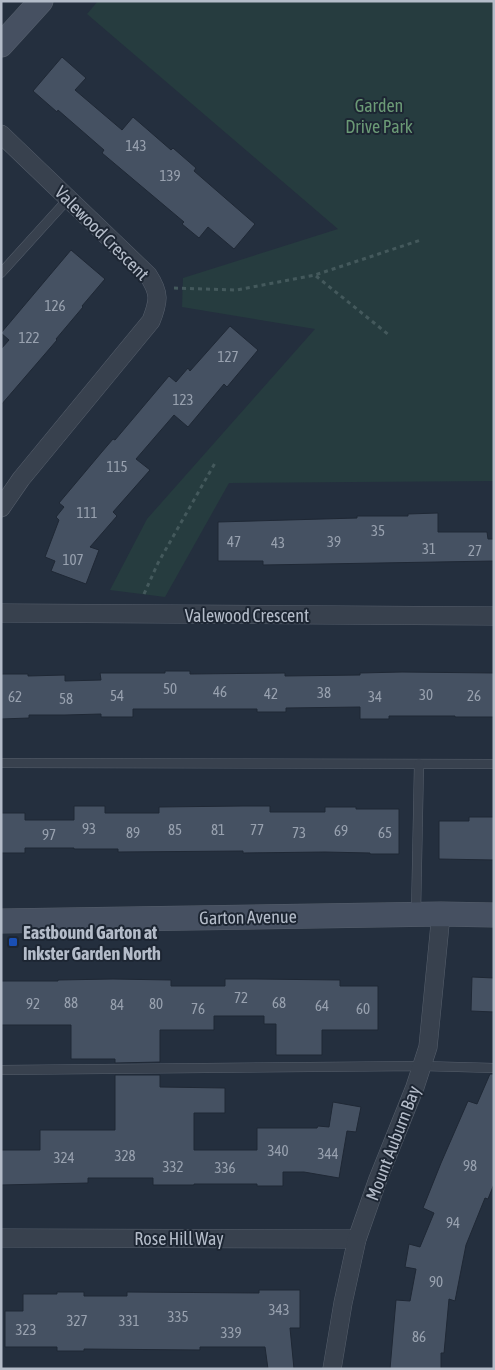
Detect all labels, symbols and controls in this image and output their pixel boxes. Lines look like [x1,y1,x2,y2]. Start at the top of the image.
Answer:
park label: Garden Drive Park [345,95,413,137]
house number: 143 [125,137,147,154]
house number: 139 [159,167,181,184]
street label: Valewood Crescent [51,182,153,284]
house number: 126 [44,297,66,314]
house number: 122 [18,329,40,346]
house number: 127 [217,348,239,365]
house number: 123 [172,391,194,408]
house number: 115 [106,458,128,475]
house number: 111 [76,504,98,521]
house number: 35 [371,522,385,539]
house number: 47 [227,533,241,550]
house number: 39 [327,533,341,550]
house number: 43 [271,534,285,551]
house number: 31 [422,540,436,557]
house number: 27 [468,542,482,559]
house number: 107 [62,551,84,568]
street label: Valewood Crescent [185,605,309,626]
house number: 50 [163,680,177,697]
house number: 46 [213,683,227,700]
house number: 38 [317,684,331,701]
house number: 42 [264,685,278,702]
house number: 30 [419,686,433,703]
house number: 54 [110,687,124,704]
house number: 26 [467,687,481,704]
house number: 62 [8,688,22,705]
house number: 34 [368,688,382,705]
house number: 58 [59,690,73,707]
house number: 93 [82,820,96,837]
house number: 85 [168,821,182,838]
house number: 81 [211,821,225,838]
house number: 77 [250,821,264,838]
house number: 69 [334,822,348,839]
house number: 89 [126,824,140,841]
house number: 73 [292,824,306,841]
house number: 65 [378,824,392,841]
house number: 97 [42,826,56,843]
street label: Garton Avenue [199,906,297,928]
place label: Eastbound Garton at Inkster Garden North [23,922,161,964]
marker: Eastbound Garton at Inkster Garden North [7,936,19,948]
house number: 72 [234,989,248,1006]
house number: 88 [64,994,78,1011]
house number: 68 [272,994,286,1011]
house number: 92 [26,995,40,1012]
house number: 80 [149,995,163,1012]
house number: 84 [110,996,124,1013]
house number: 64 [315,997,329,1014]
house number: 76 [191,1000,205,1017]
house number: 60 [356,1000,370,1017]
street label: Mount Auburn Bay [361,1083,425,1203]
house number: 340 [267,1142,289,1159]
house number: 344 [317,1145,339,1162]
house number: 328 [114,1147,136,1164]
house number: 324 [53,1149,75,1166]
house number: 98 [463,1157,477,1174]
house number: 332 [162,1158,184,1175]
house number: 336 [214,1159,236,1176]
house number: 94 [446,1214,460,1231]
street label: Rose Hill Way [134,1228,224,1249]
house number: 90 [429,1273,443,1290]
house number: 343 [268,1301,290,1318]
house number: 335 [167,1308,189,1325]
house number: 327 [66,1312,88,1329]
house number: 331 [118,1312,140,1329]
house number: 323 [15,1321,37,1338]
house number: 339 [220,1324,242,1341]
house number: 86 [412,1328,426,1345]

